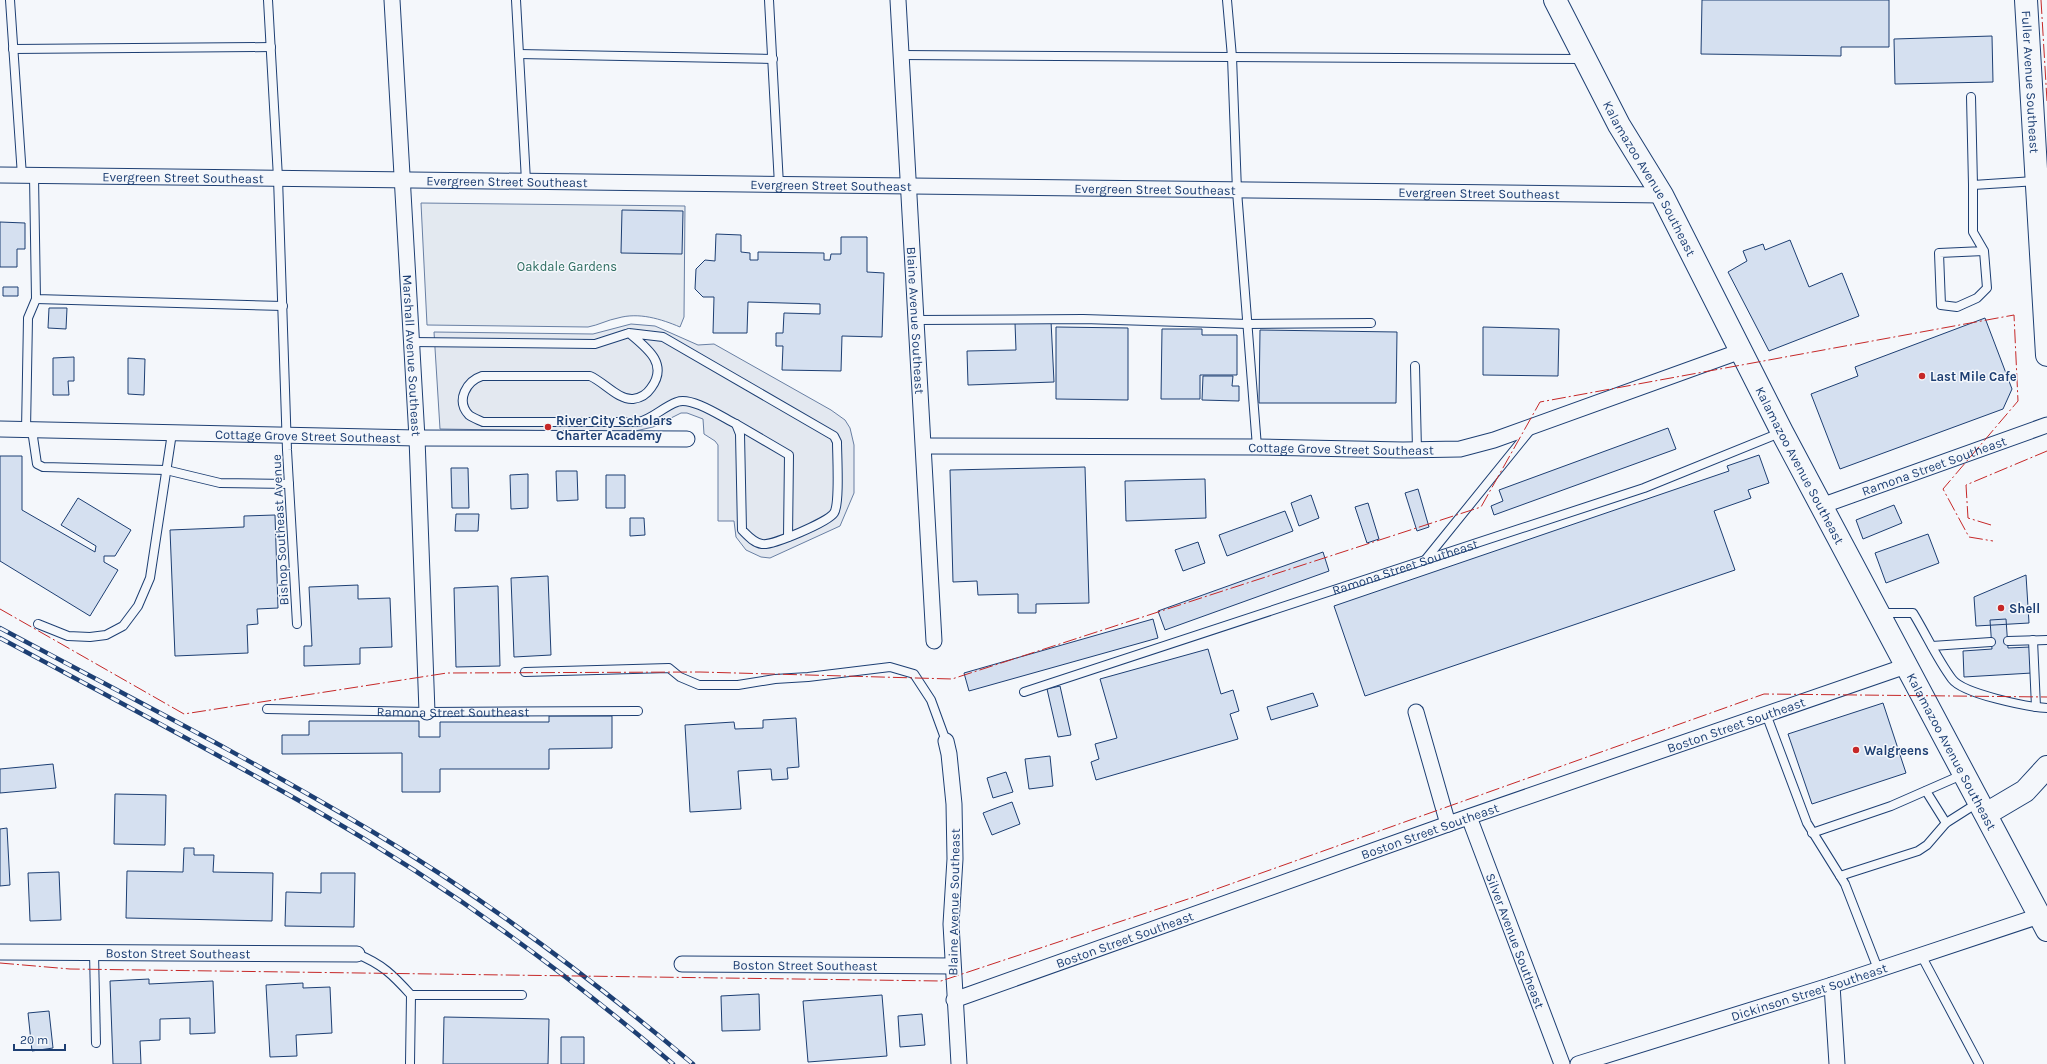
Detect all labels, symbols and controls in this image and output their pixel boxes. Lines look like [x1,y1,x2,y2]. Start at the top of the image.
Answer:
street label: Fuller Avenue Southeast [2019,10,2043,154]
street label: Kalamazoo Avenue Southeast [1600,98,1699,259]
street label: Evergreen Street Southeast [102,169,264,186]
street label: Evergreen Street Southeast [426,173,588,190]
street label: Evergreen Street Southeast [750,177,912,193]
street label: Evergreen Street Southeast [1074,180,1236,197]
street label: Evergreen Street Southeast [1398,184,1560,201]
street label: Blaine Avenue Southeast [904,246,928,395]
park label: Oakdale Gardens [517,259,617,274]
street label: Marshall Avenue Southeast [400,274,424,437]
place label: Last Mile Cafe [1930,369,2017,384]
marker: Last Mile Cafe [1917,371,1927,381]
street label: Kalamazoo Avenue Southeast [1753,384,1848,547]
place label: River City Scholars Charter Academy [556,413,672,443]
marker: River City Scholars Charter Academy [543,422,553,432]
street label: Cottage Grove Street Southeast [215,426,401,445]
street label: Ramona Street Southeast [1860,433,2008,498]
street label: Cottage Grove Street Southeast [1248,439,1434,458]
street label: Bishop Southeast Avenue [269,454,291,606]
street label: Ramona Street Southeast [1330,536,1480,598]
place label: Shell [2009,601,2040,616]
marker: Shell [1996,603,2006,613]
street label: Kalamazoo Avenue Southeast [1904,670,2000,833]
street label: Boston Street Southeast [1665,694,1807,755]
street label: Ramona Street Southeast [377,704,529,720]
place label: Walgreens [1864,743,1929,758]
marker: Walgreens [1851,745,1861,755]
street label: Boston Street Southeast [1359,800,1501,862]
street label: Blaine Avenue Southeast [945,828,963,976]
street label: Silver Avenue Southeast [1483,871,1548,1010]
street label: Boston Street Southeast [1054,908,1195,971]
street label: Boston Street Southeast [105,945,251,961]
street label: Boston Street Southeast [732,957,878,973]
street label: Dickinson Street Southeast [1729,960,1889,1024]
scale bar [14,1026,65,1052]
text: 20 m [20,1033,48,1047]

